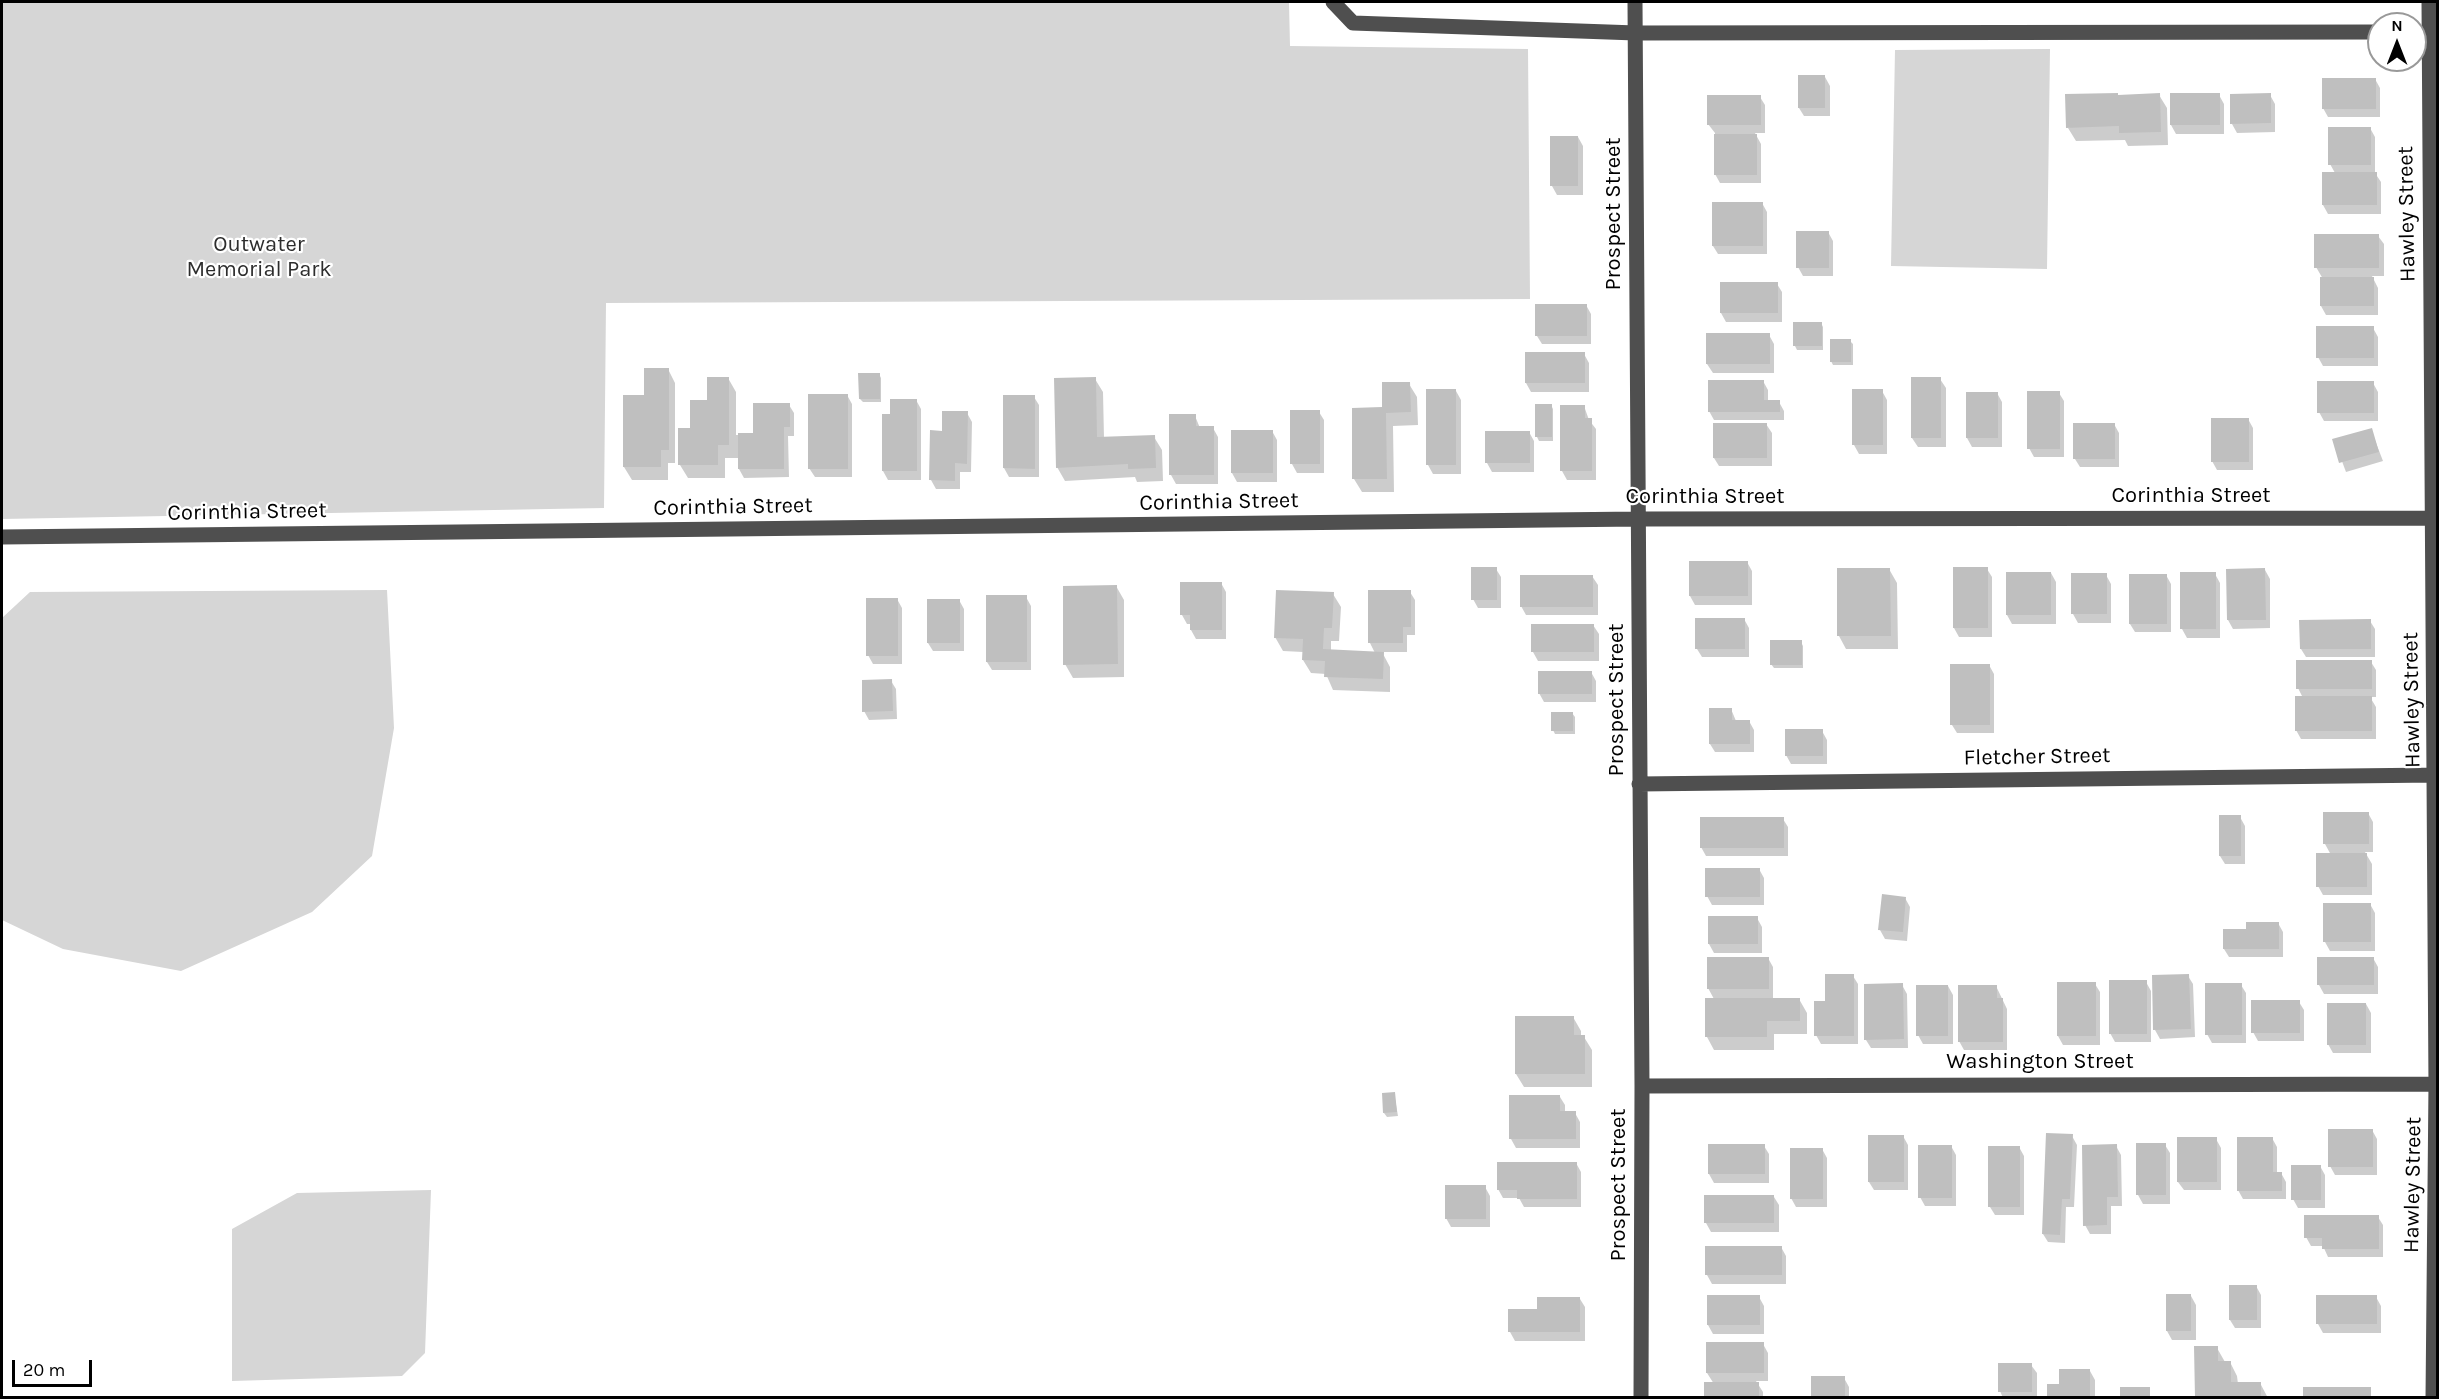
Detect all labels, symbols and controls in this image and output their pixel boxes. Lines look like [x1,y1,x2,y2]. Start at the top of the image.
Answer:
north arrow [2367,12,2427,72]
text: N [2391,16,2403,35]
street label: Prospect Street [1601,137,1627,291]
street label: Hawley Street [2393,146,2421,282]
park label: Outwater Memorial Park [186,232,332,284]
street label: Corinthia Street [2111,483,2271,509]
street label: Corinthia Street [1625,484,1785,510]
street label: Corinthia Street [1139,487,1299,517]
street label: Corinthia Street [653,492,813,522]
street label: Corinthia Street [167,497,327,527]
street label: Prospect Street [1604,623,1630,777]
street label: Hawley Street [2398,632,2426,768]
street label: Fletcher Street [1963,743,2111,771]
street label: Washington Street [1946,1049,2134,1075]
street label: Prospect Street [1606,1108,1632,1262]
street label: Hawley Street [2399,1117,2427,1253]
scale bar [15,1348,94,1386]
text: 20 m [23,1359,65,1381]

